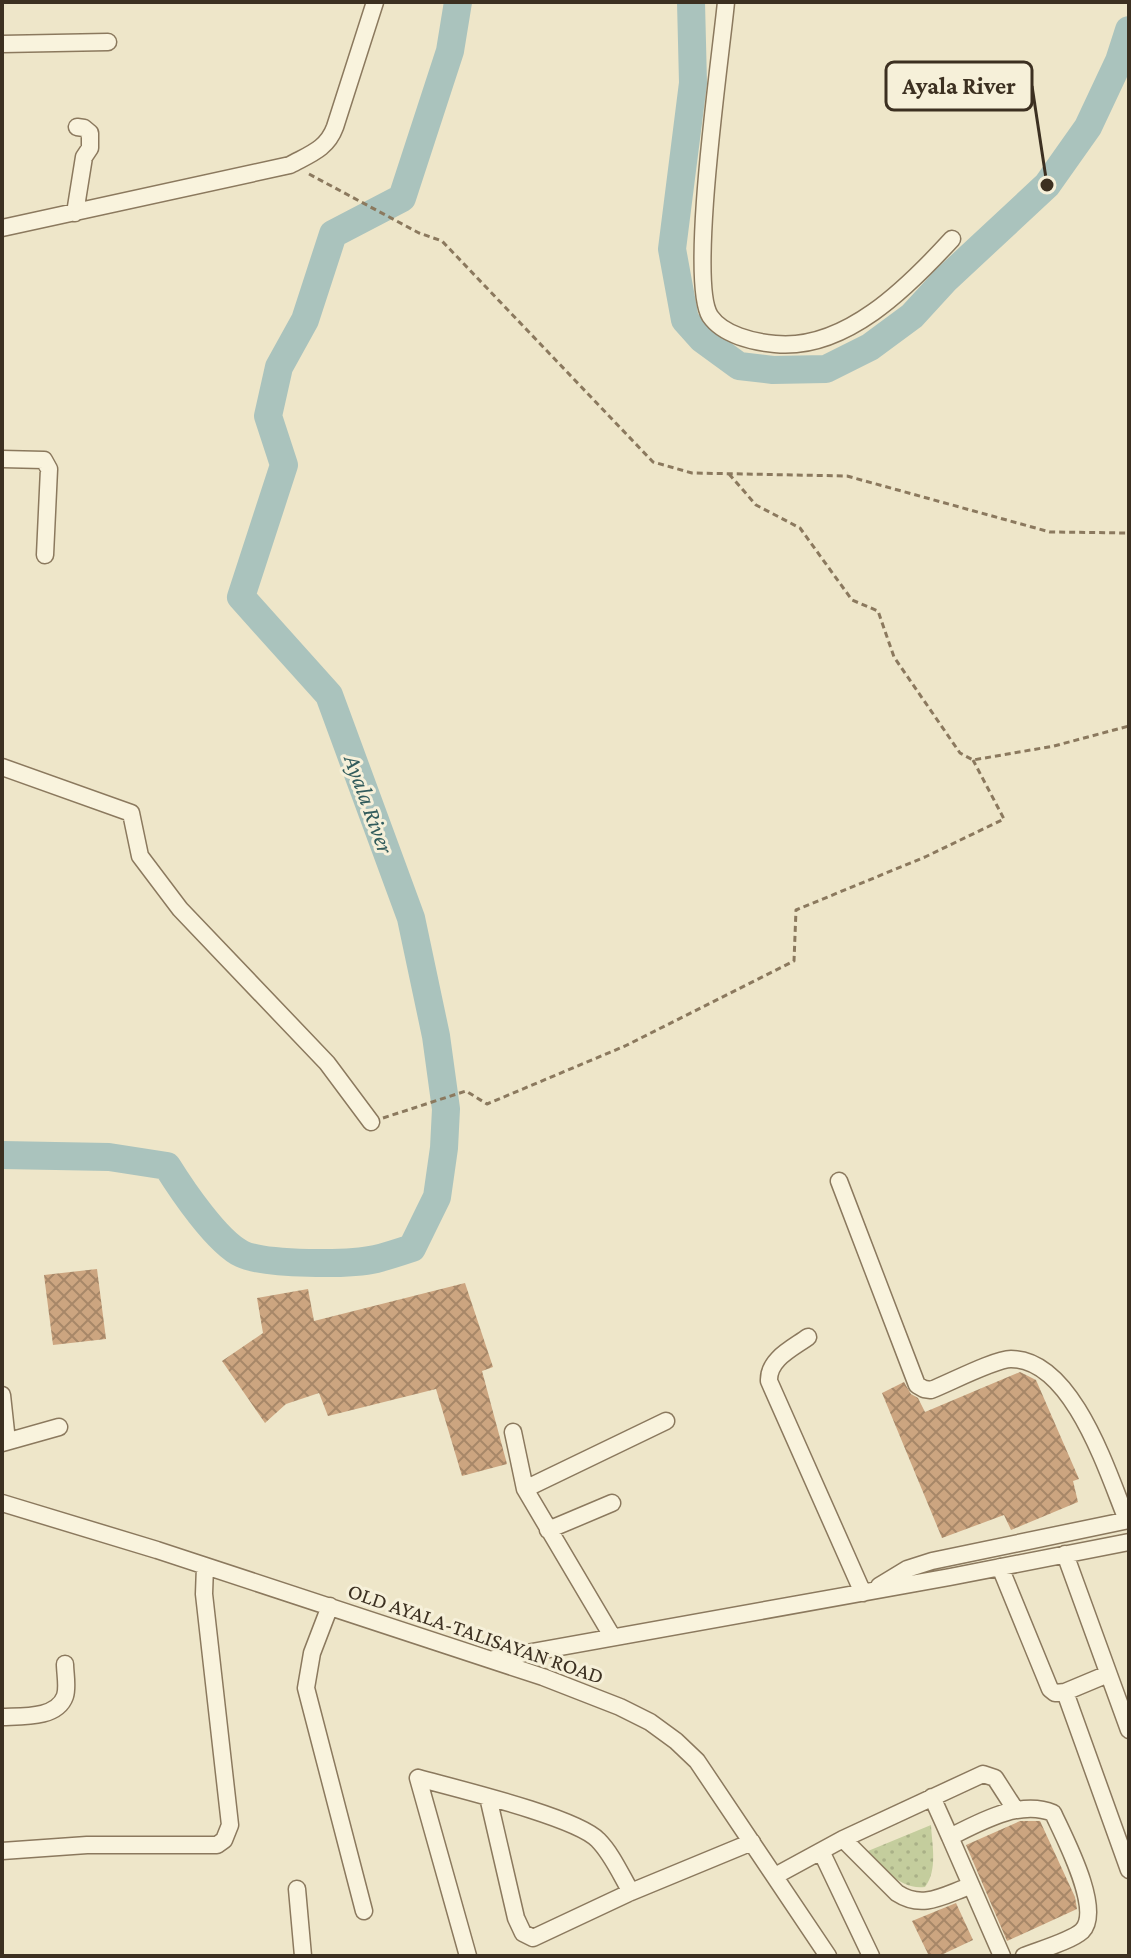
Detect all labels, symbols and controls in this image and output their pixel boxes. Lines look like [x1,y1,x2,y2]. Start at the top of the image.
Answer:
callout: Ayala River [886,62,1032,110]
text: Ayala River [901,72,1016,99]
water label: Ayala River [339,750,400,858]
street label: OLD AYALA-TALISAYAN ROAD [345,1578,607,1689]

